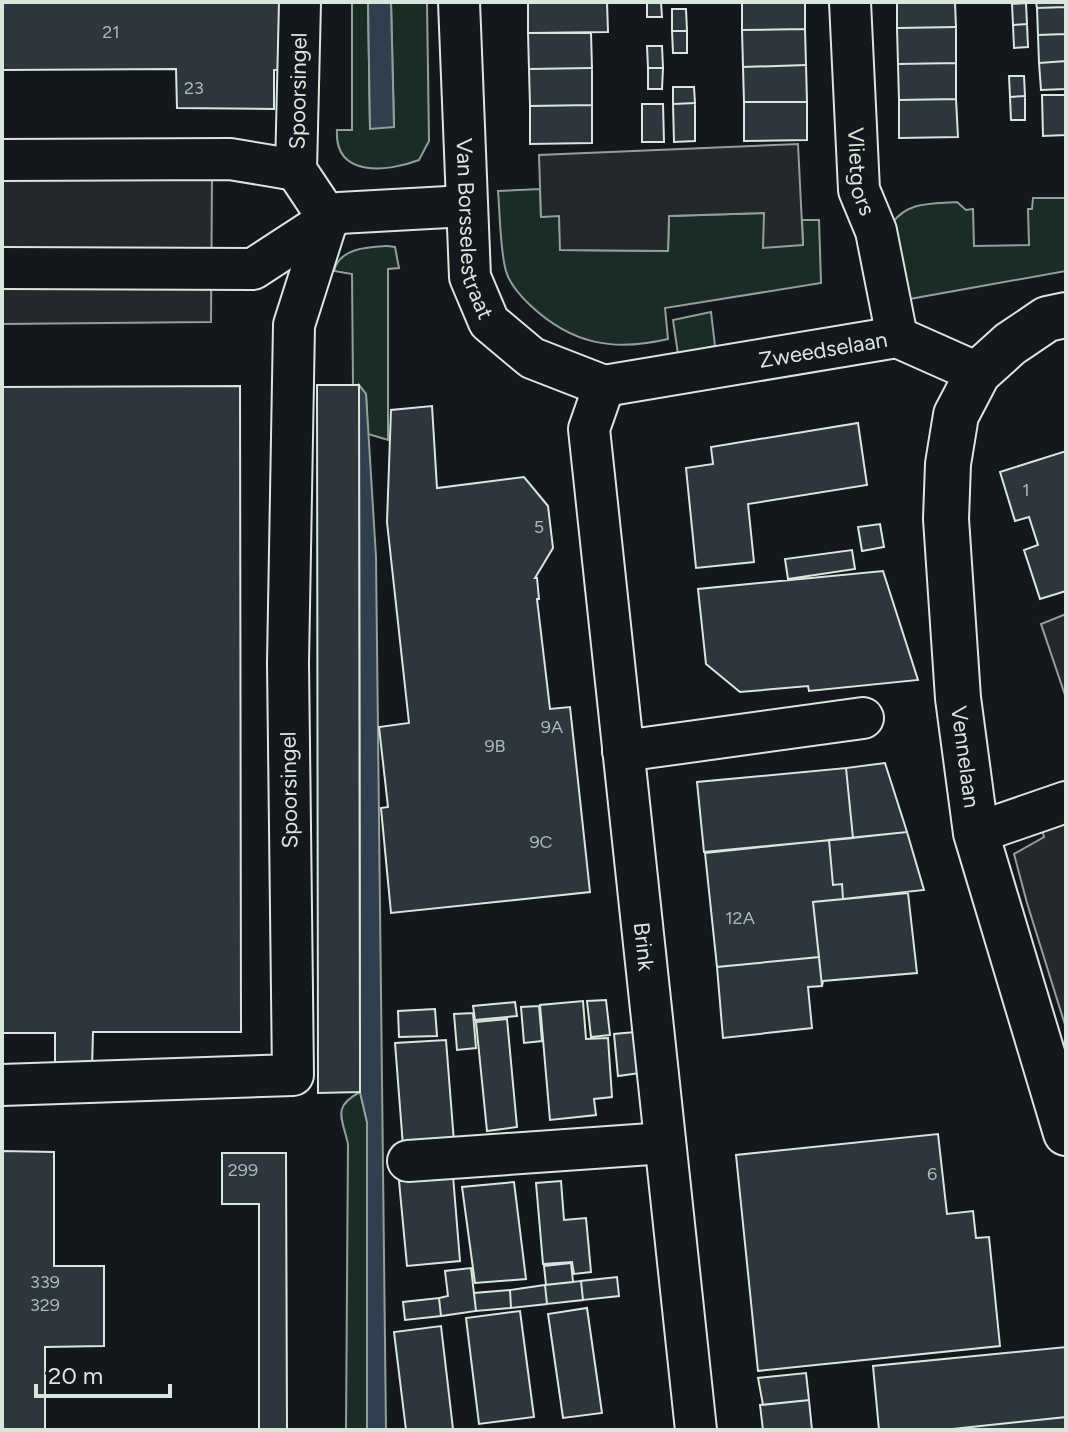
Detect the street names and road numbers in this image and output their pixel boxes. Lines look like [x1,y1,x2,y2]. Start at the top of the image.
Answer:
street label: Spoorsingel [283,32,313,150]
street label: Vlietgors [843,127,882,219]
street label: Van Borsselestraat [451,138,500,323]
street label: Zweedselaan [757,325,889,373]
street label: Vennelaan [946,704,986,809]
street label: Spoorsingel [274,731,304,849]
street label: Brink [628,921,660,973]

